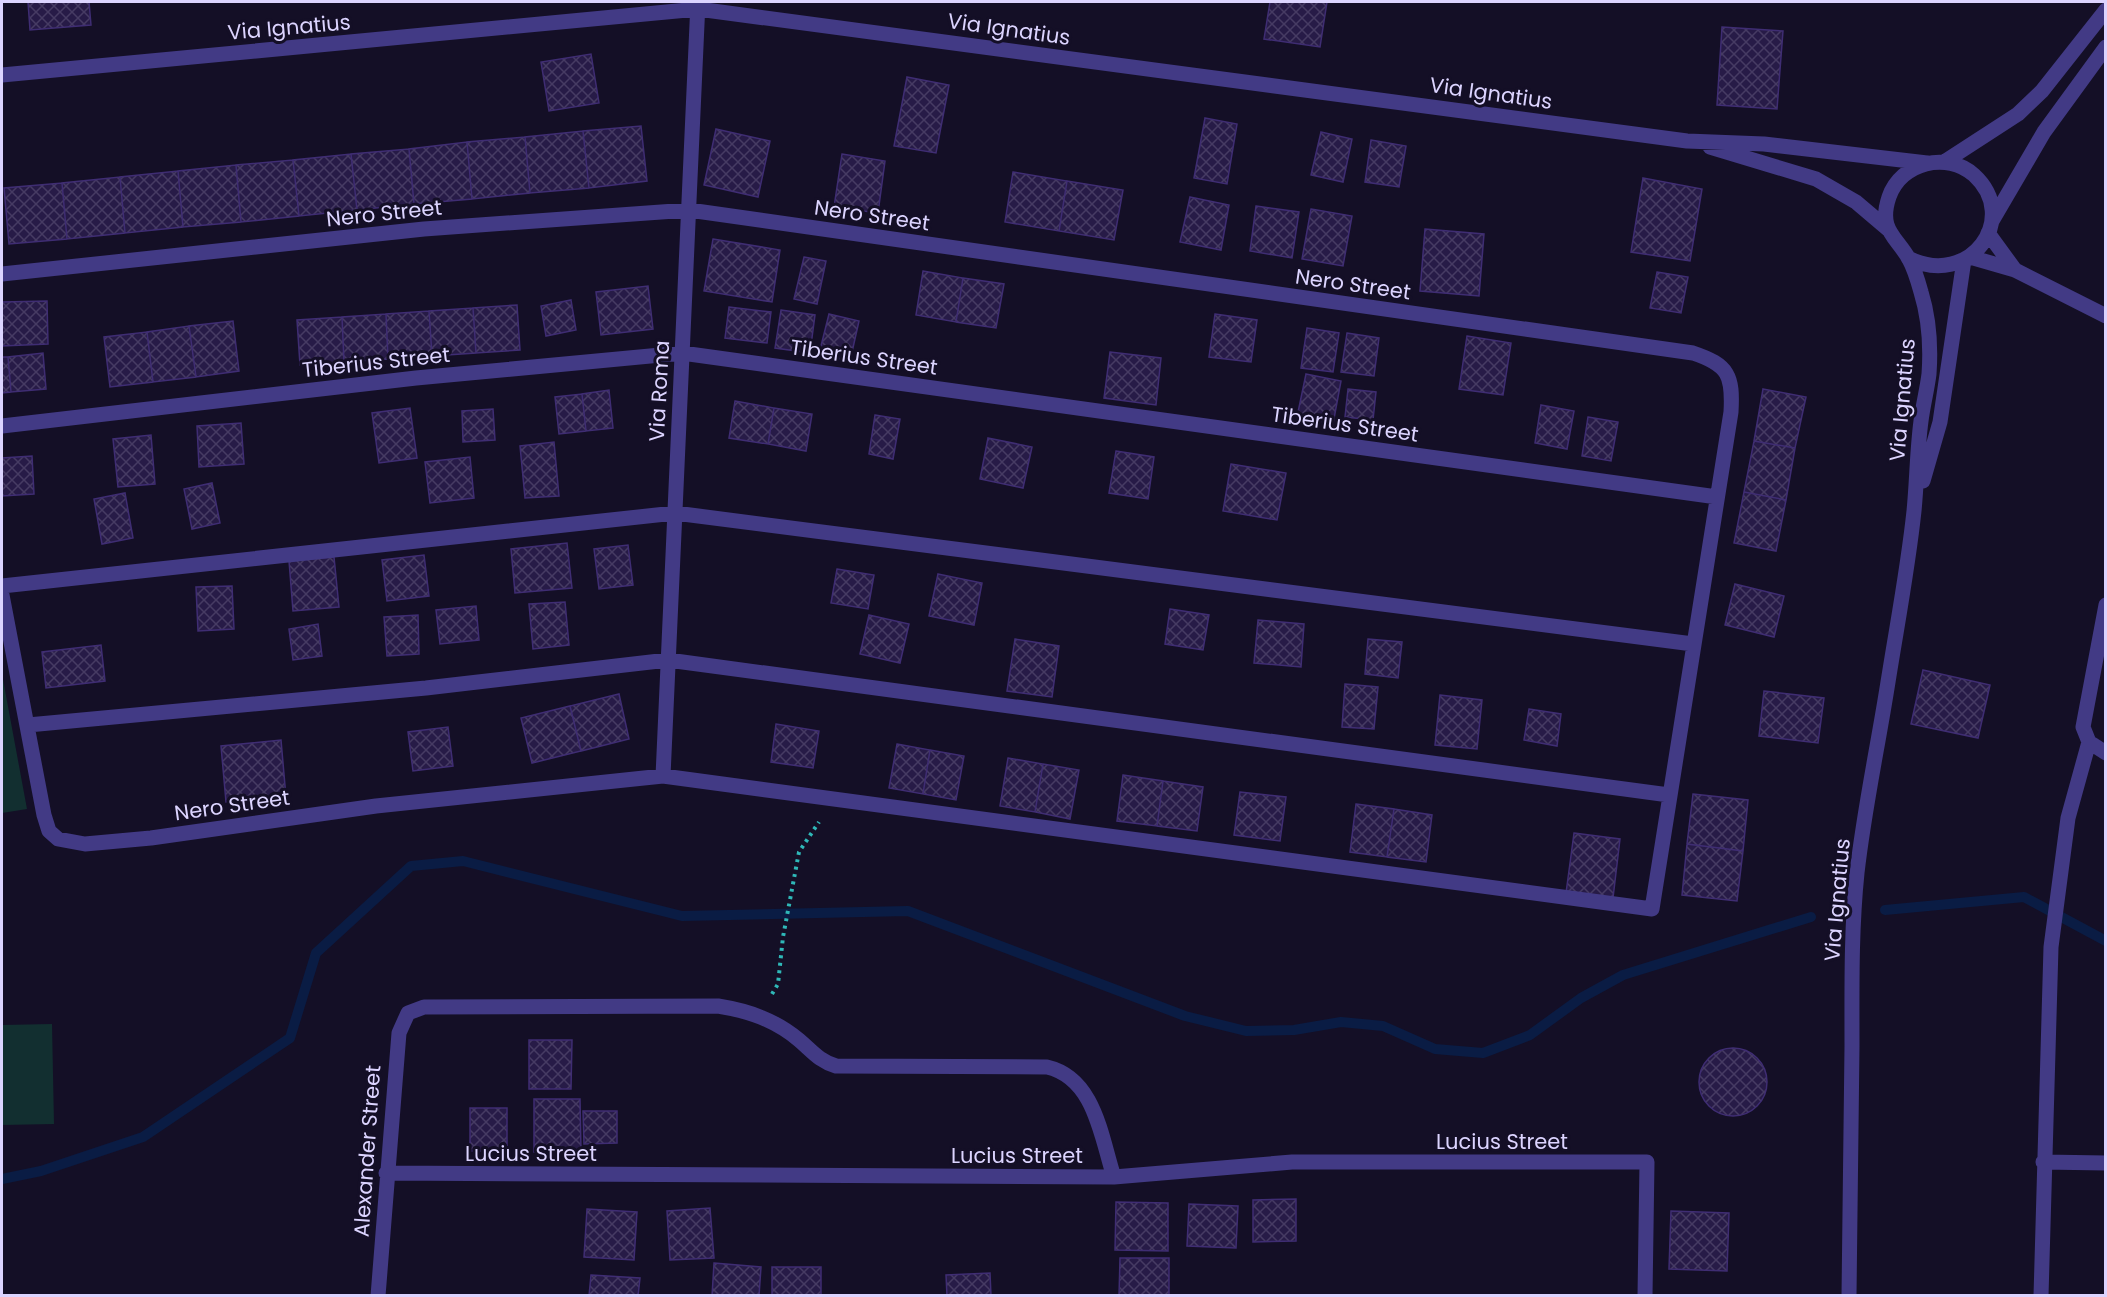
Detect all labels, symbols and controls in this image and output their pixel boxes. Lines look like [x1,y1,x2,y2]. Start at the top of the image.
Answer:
street label: Via Ignatius [946,6,1072,52]
street label: Via Ignatius [226,7,352,47]
street label: Via Ignatius [1428,70,1554,116]
street label: Nero Street [325,193,443,233]
street label: Nero Street [812,193,932,237]
street label: Nero Street [1293,262,1413,306]
street label: Tiberius Street [789,332,939,382]
street label: Via Ignatius [1882,337,1922,463]
street label: Tiberius Street [301,340,451,384]
street label: Via Roma [642,340,676,442]
street label: Tiberius Street [1270,399,1420,449]
street label: Nero Street [172,783,292,827]
street label: Via Ignatius [1817,837,1857,963]
street label: Alexander Street [347,1064,387,1238]
street label: Lucius Street [1436,1127,1568,1156]
street label: Lucius Street [465,1139,597,1168]
street label: Lucius Street [951,1141,1083,1170]

